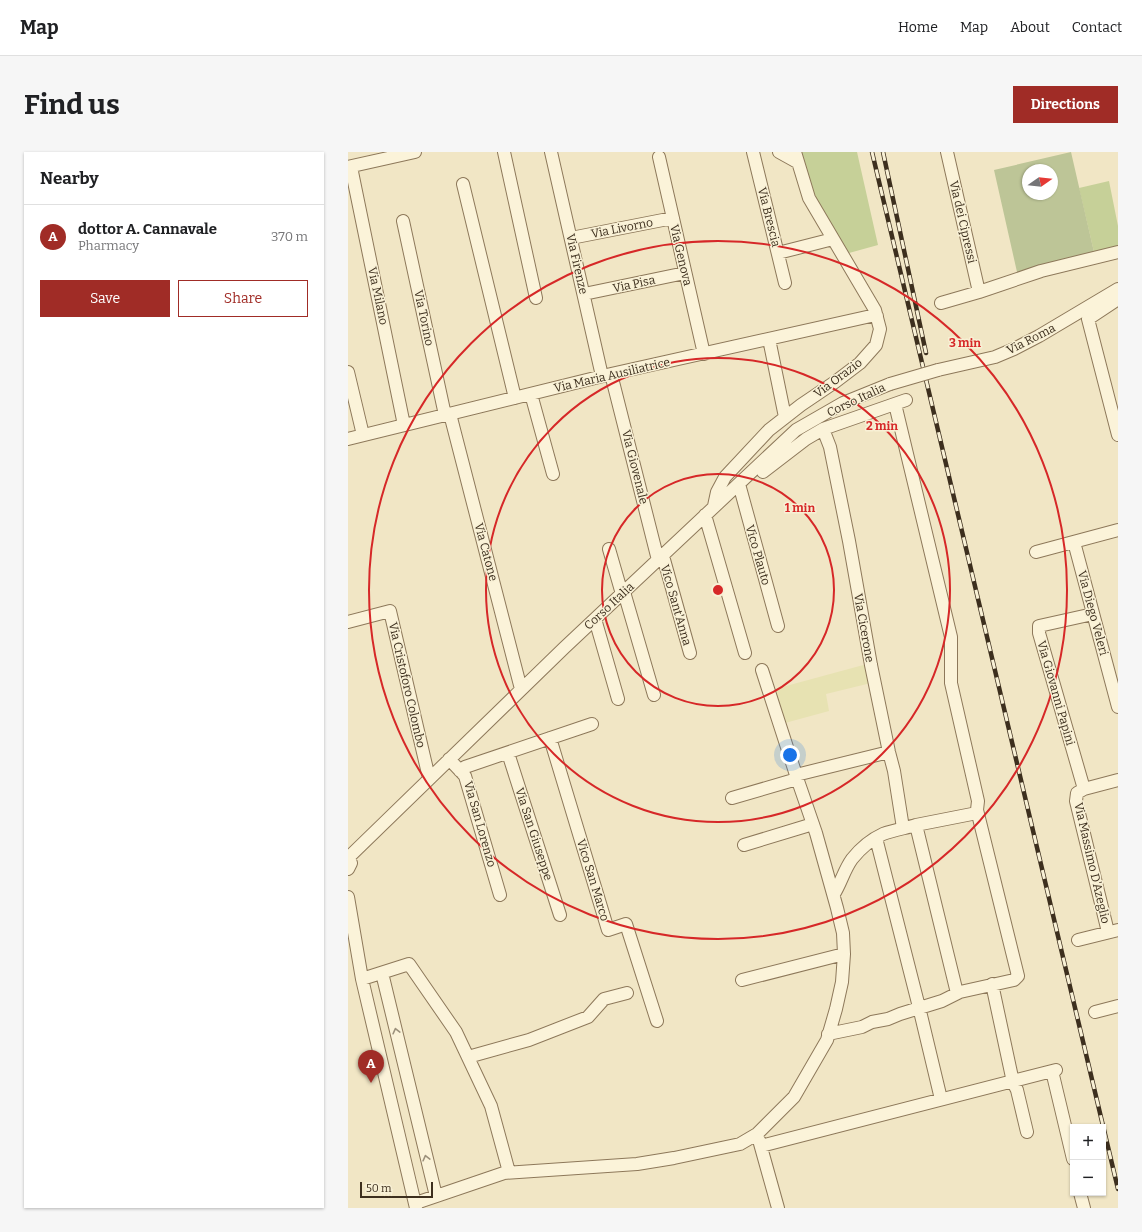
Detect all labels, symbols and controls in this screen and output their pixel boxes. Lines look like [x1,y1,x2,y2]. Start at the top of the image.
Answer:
text: Map [20,16,59,39]
text: Home [898,19,938,36]
text: Map [960,19,988,36]
text: About [1010,19,1050,36]
text: Contact [1072,19,1122,36]
button: Directions [1013,86,1118,123]
text: Find us [24,88,120,121]
north arrow [1022,164,1058,200]
text: Nearby [40,168,99,189]
street label: Via dei Cipressi [947,179,979,265]
street label: Via Brescia [755,186,783,249]
street label: Via Livorno [590,215,654,241]
text: dottor A. Cannavale [78,220,217,238]
street label: Via Genova [667,223,695,287]
text: A [48,229,58,244]
text: 370 m [271,229,308,244]
street label: Via Firenze [563,232,591,296]
text: Pharmacy [78,238,139,253]
street label: Via Milano [365,266,391,326]
street label: Via Pisa [611,273,657,295]
button: Save [40,280,170,317]
button: Share [178,280,308,317]
street label: Via Torino [411,289,437,347]
street label: Via Roma [1004,321,1058,357]
text: 3 min [949,336,981,350]
street label: Via Maria Ausiliatrice [553,355,671,395]
street label: Via Orazio [811,355,865,401]
street label: Corso Italia [825,380,888,420]
text: 2 min [866,419,898,433]
street label: Via Giovenale [619,428,651,506]
text: 1 min [785,501,815,515]
street label: Via Catone [472,521,500,583]
street label: Vico Plauto [743,523,773,587]
street label: Vico Sant'Anna [658,563,694,648]
street label: Via Diego Veleri [1075,569,1111,657]
street label: Corso Italia [581,579,637,633]
centre of rings [711,583,725,597]
street label: Via Cicerone [851,592,877,664]
street label: Via Cristoforo Colombo [386,621,428,749]
street label: Via Giovanni Papini [1034,639,1078,747]
your location [780,745,800,765]
street label: Via San Lorenzo [461,779,499,869]
street label: Via San Giuseppe [512,786,556,882]
street label: Via Massimo D'Azeglio [1071,801,1113,925]
street label: Vico San Marco [574,837,612,923]
one-way arrow [392,1028,401,1035]
pin: A [358,1050,384,1083]
map controls [1070,1124,1106,1196]
button: + [1070,1124,1106,1160]
one-way arrow [423,1155,431,1161]
button: − [1070,1160,1106,1196]
scale bar [360,1180,433,1199]
text: 50 m [366,1182,392,1195]

